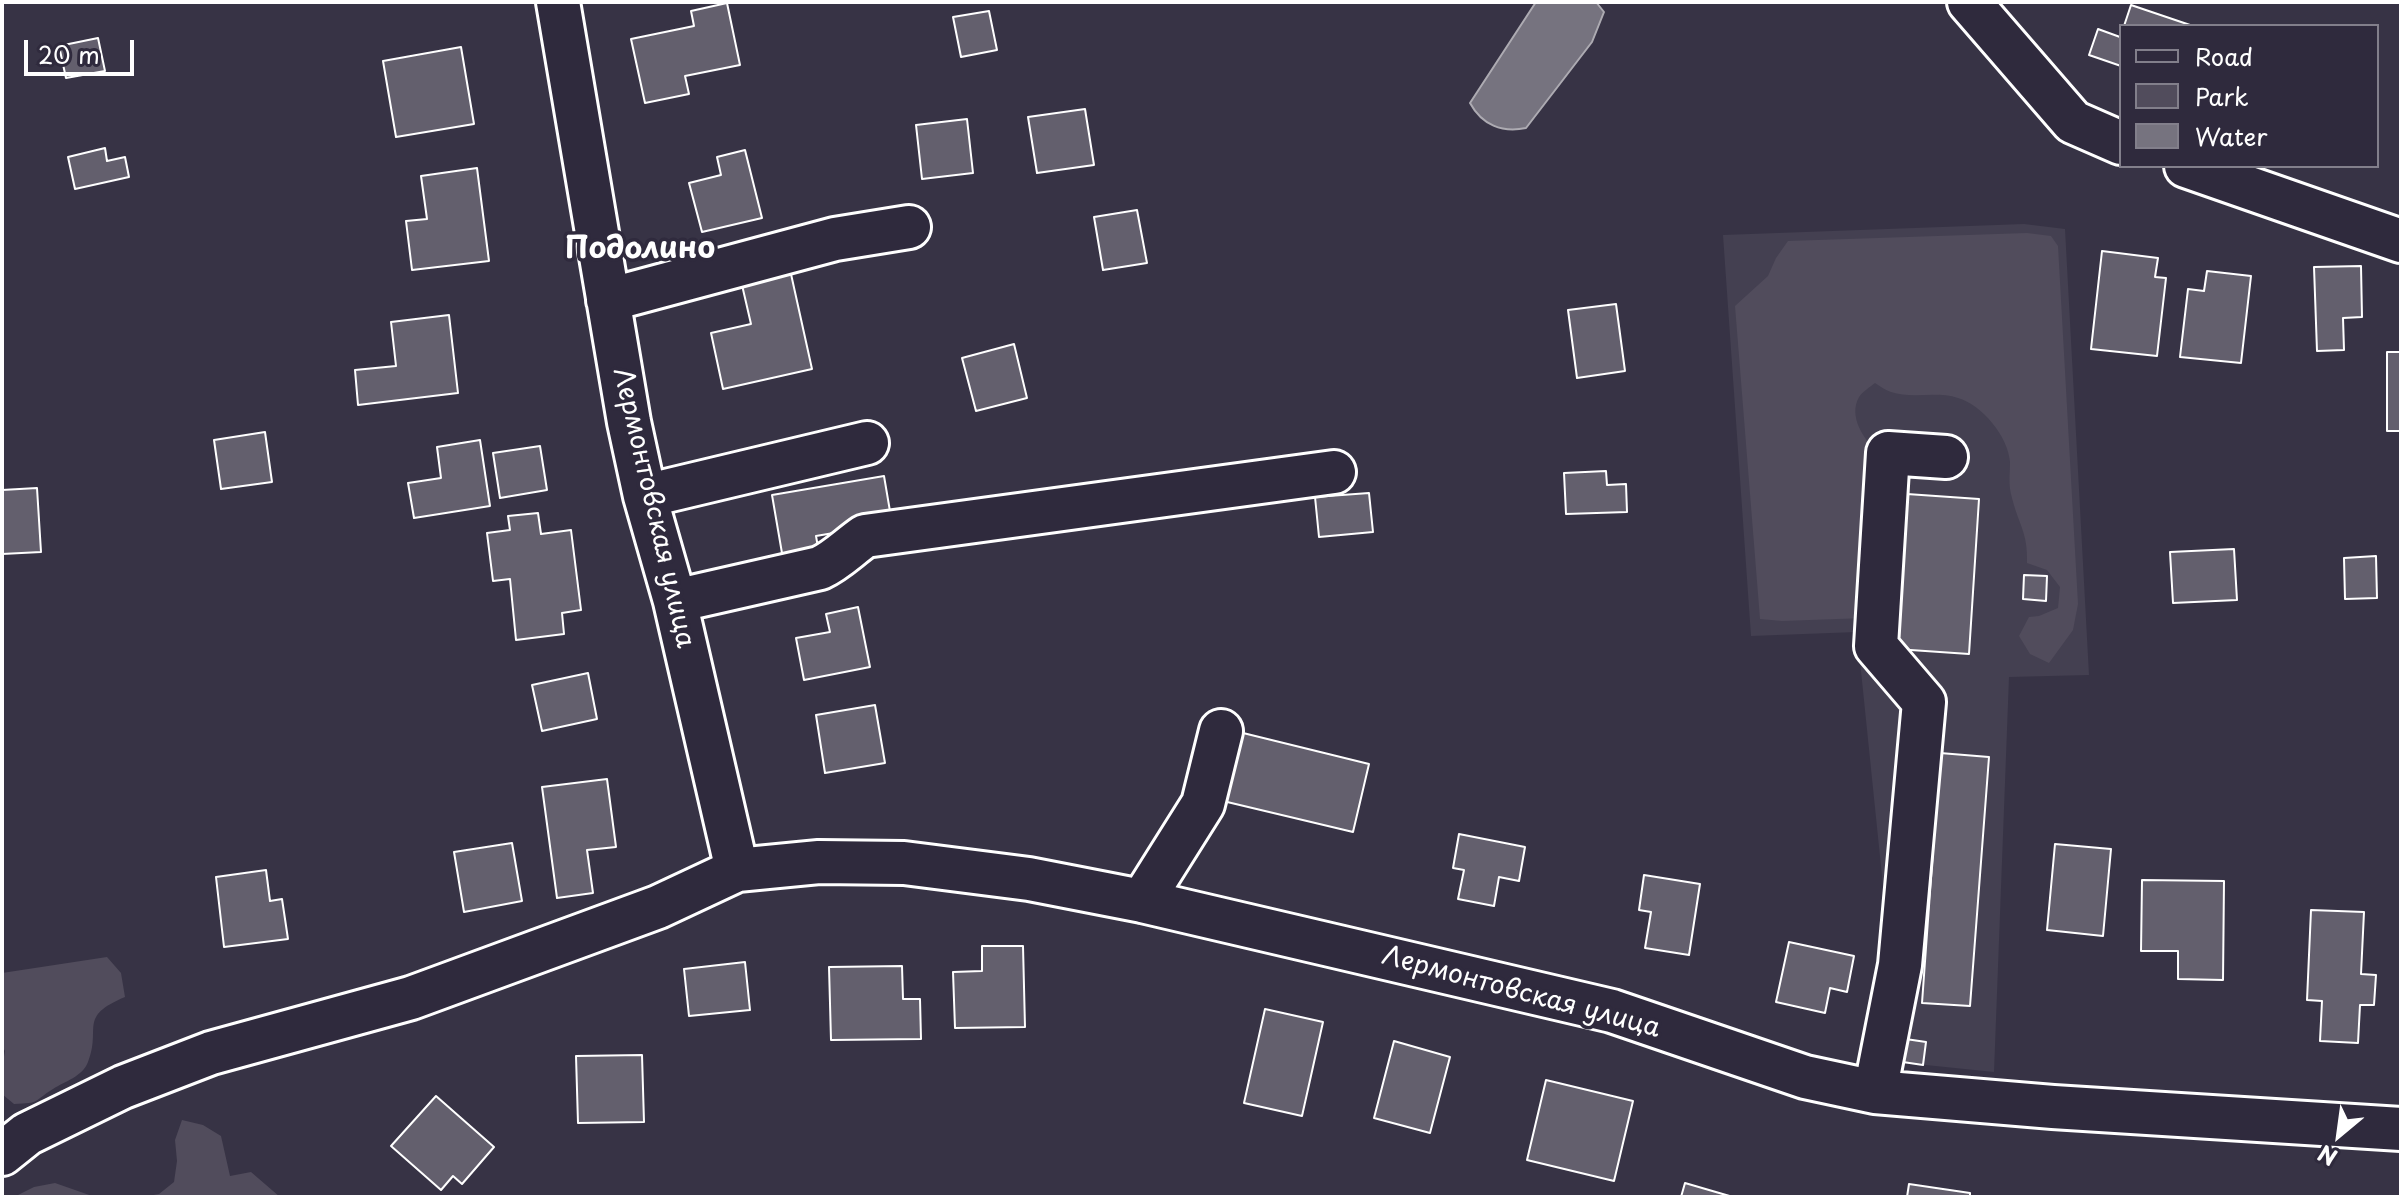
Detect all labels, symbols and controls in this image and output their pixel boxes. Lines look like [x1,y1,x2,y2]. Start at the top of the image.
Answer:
scale bar [28,24,138,74]
legend [2119,24,2379,168]
text: 20 m [38,36,100,72]
text: Road [2195,38,2253,74]
text: Park [2195,78,2249,114]
text: Water [2195,118,2267,154]
district label: Подолино [565,232,715,268]
street label: Лермонтовская улица [606,365,700,651]
street label: Лермонтовская улица [1379,941,1663,1045]
north arrow [2299,1095,2379,1175]
text: N [2311,1138,2343,1175]

